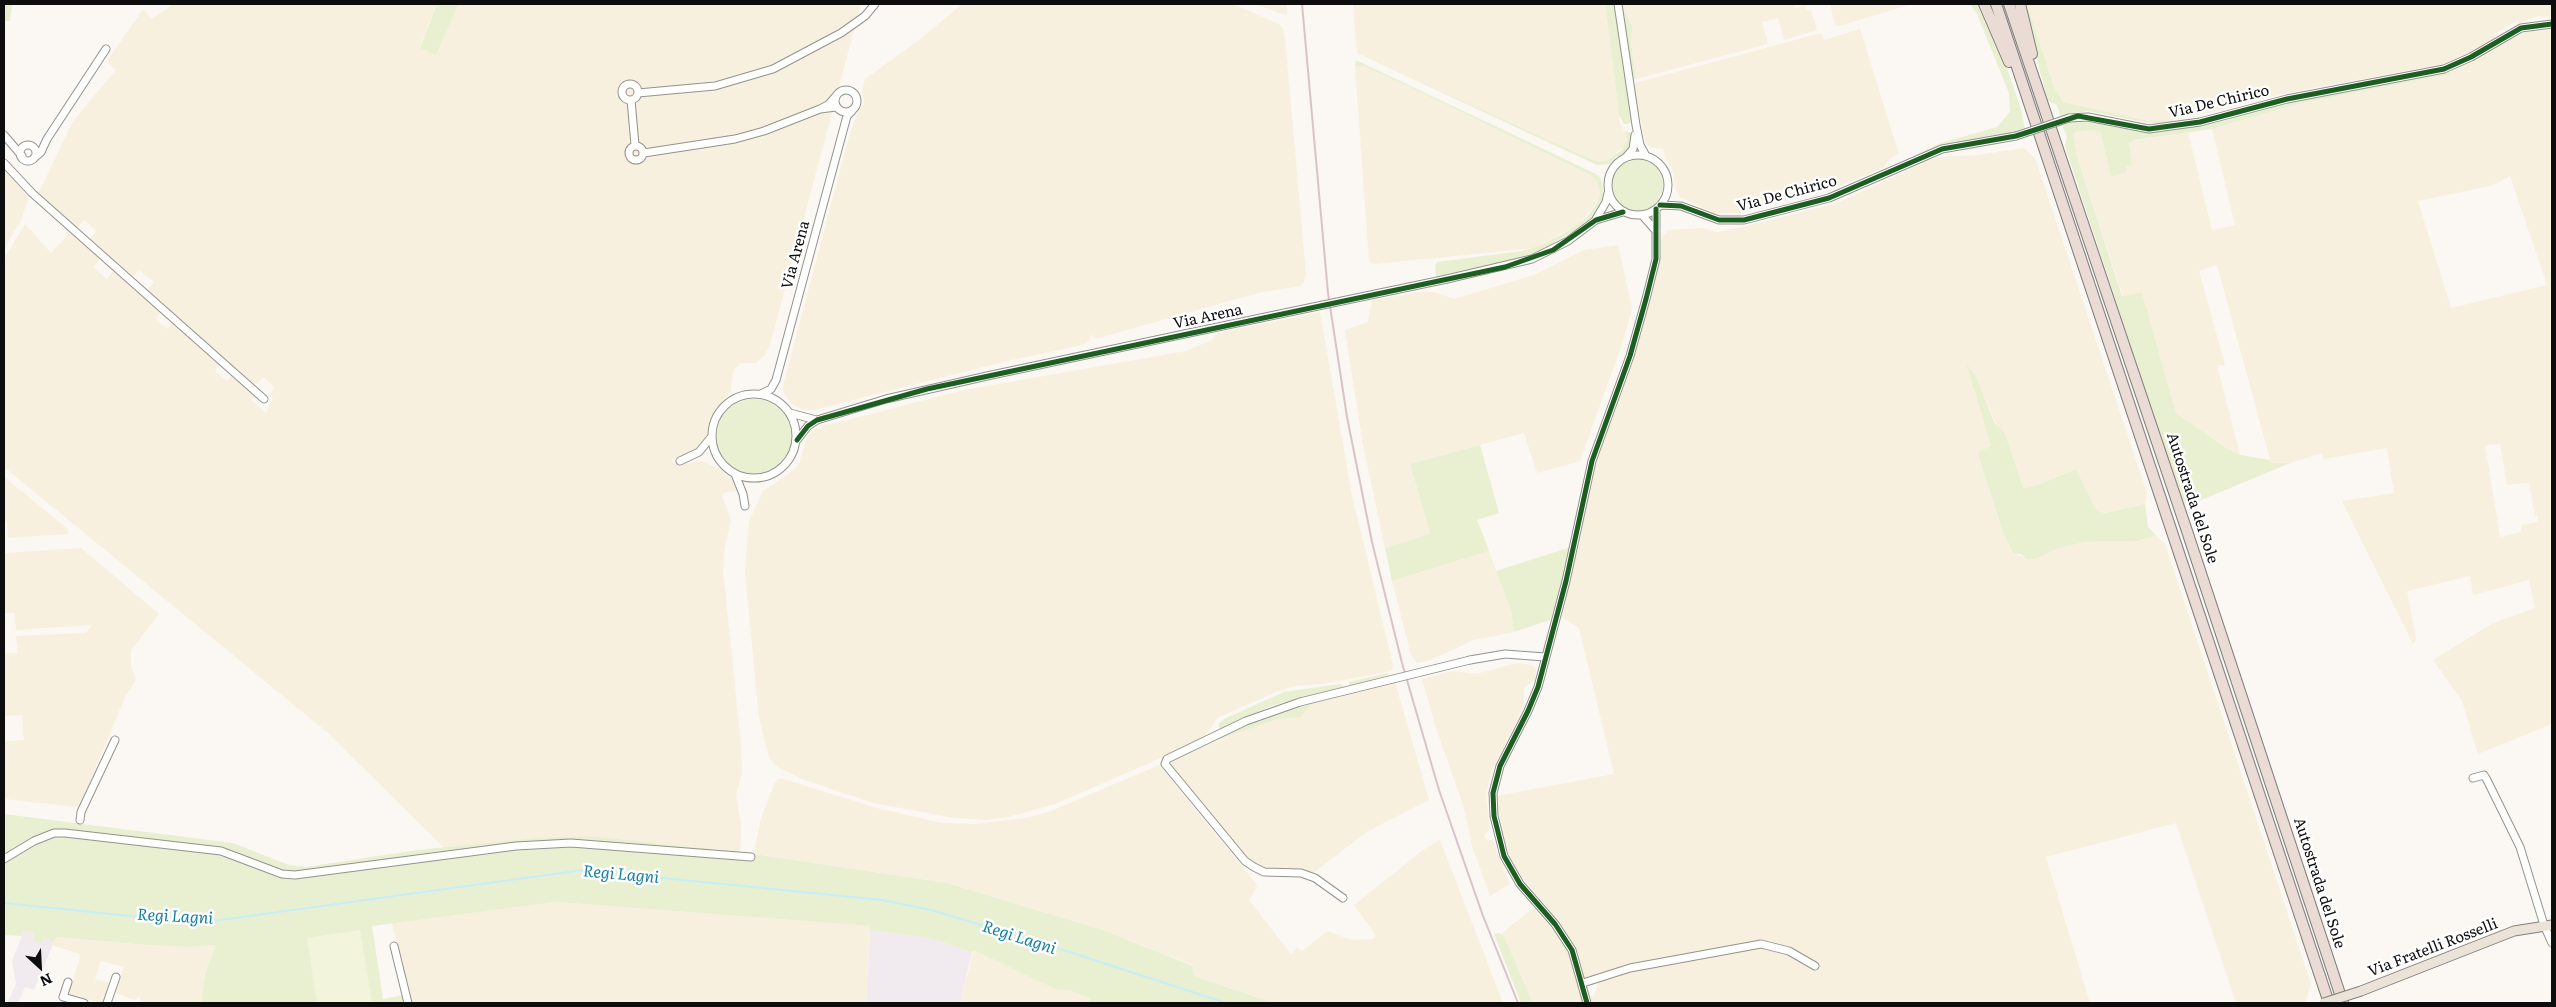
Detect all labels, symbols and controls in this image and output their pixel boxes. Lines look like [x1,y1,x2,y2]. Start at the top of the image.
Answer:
street label: Via De Chirico [2167,82,2271,122]
street label: Via De Chirico [1735,172,1839,216]
street label: Via Arena [778,219,814,291]
street label: Via Arena [1172,301,1244,333]
street label: Autostrada del Sole [2162,430,2222,566]
street label: Autostrada del Sole [2289,815,2349,951]
water label: Regi Lagni [582,862,660,888]
water label: Regi Lagni [136,905,214,929]
street label: Via Fratelli Rosselli [2366,915,2500,981]
water label: Regi Lagni [980,917,1058,959]
north arrow [15,942,65,992]
text: N [37,969,56,992]

